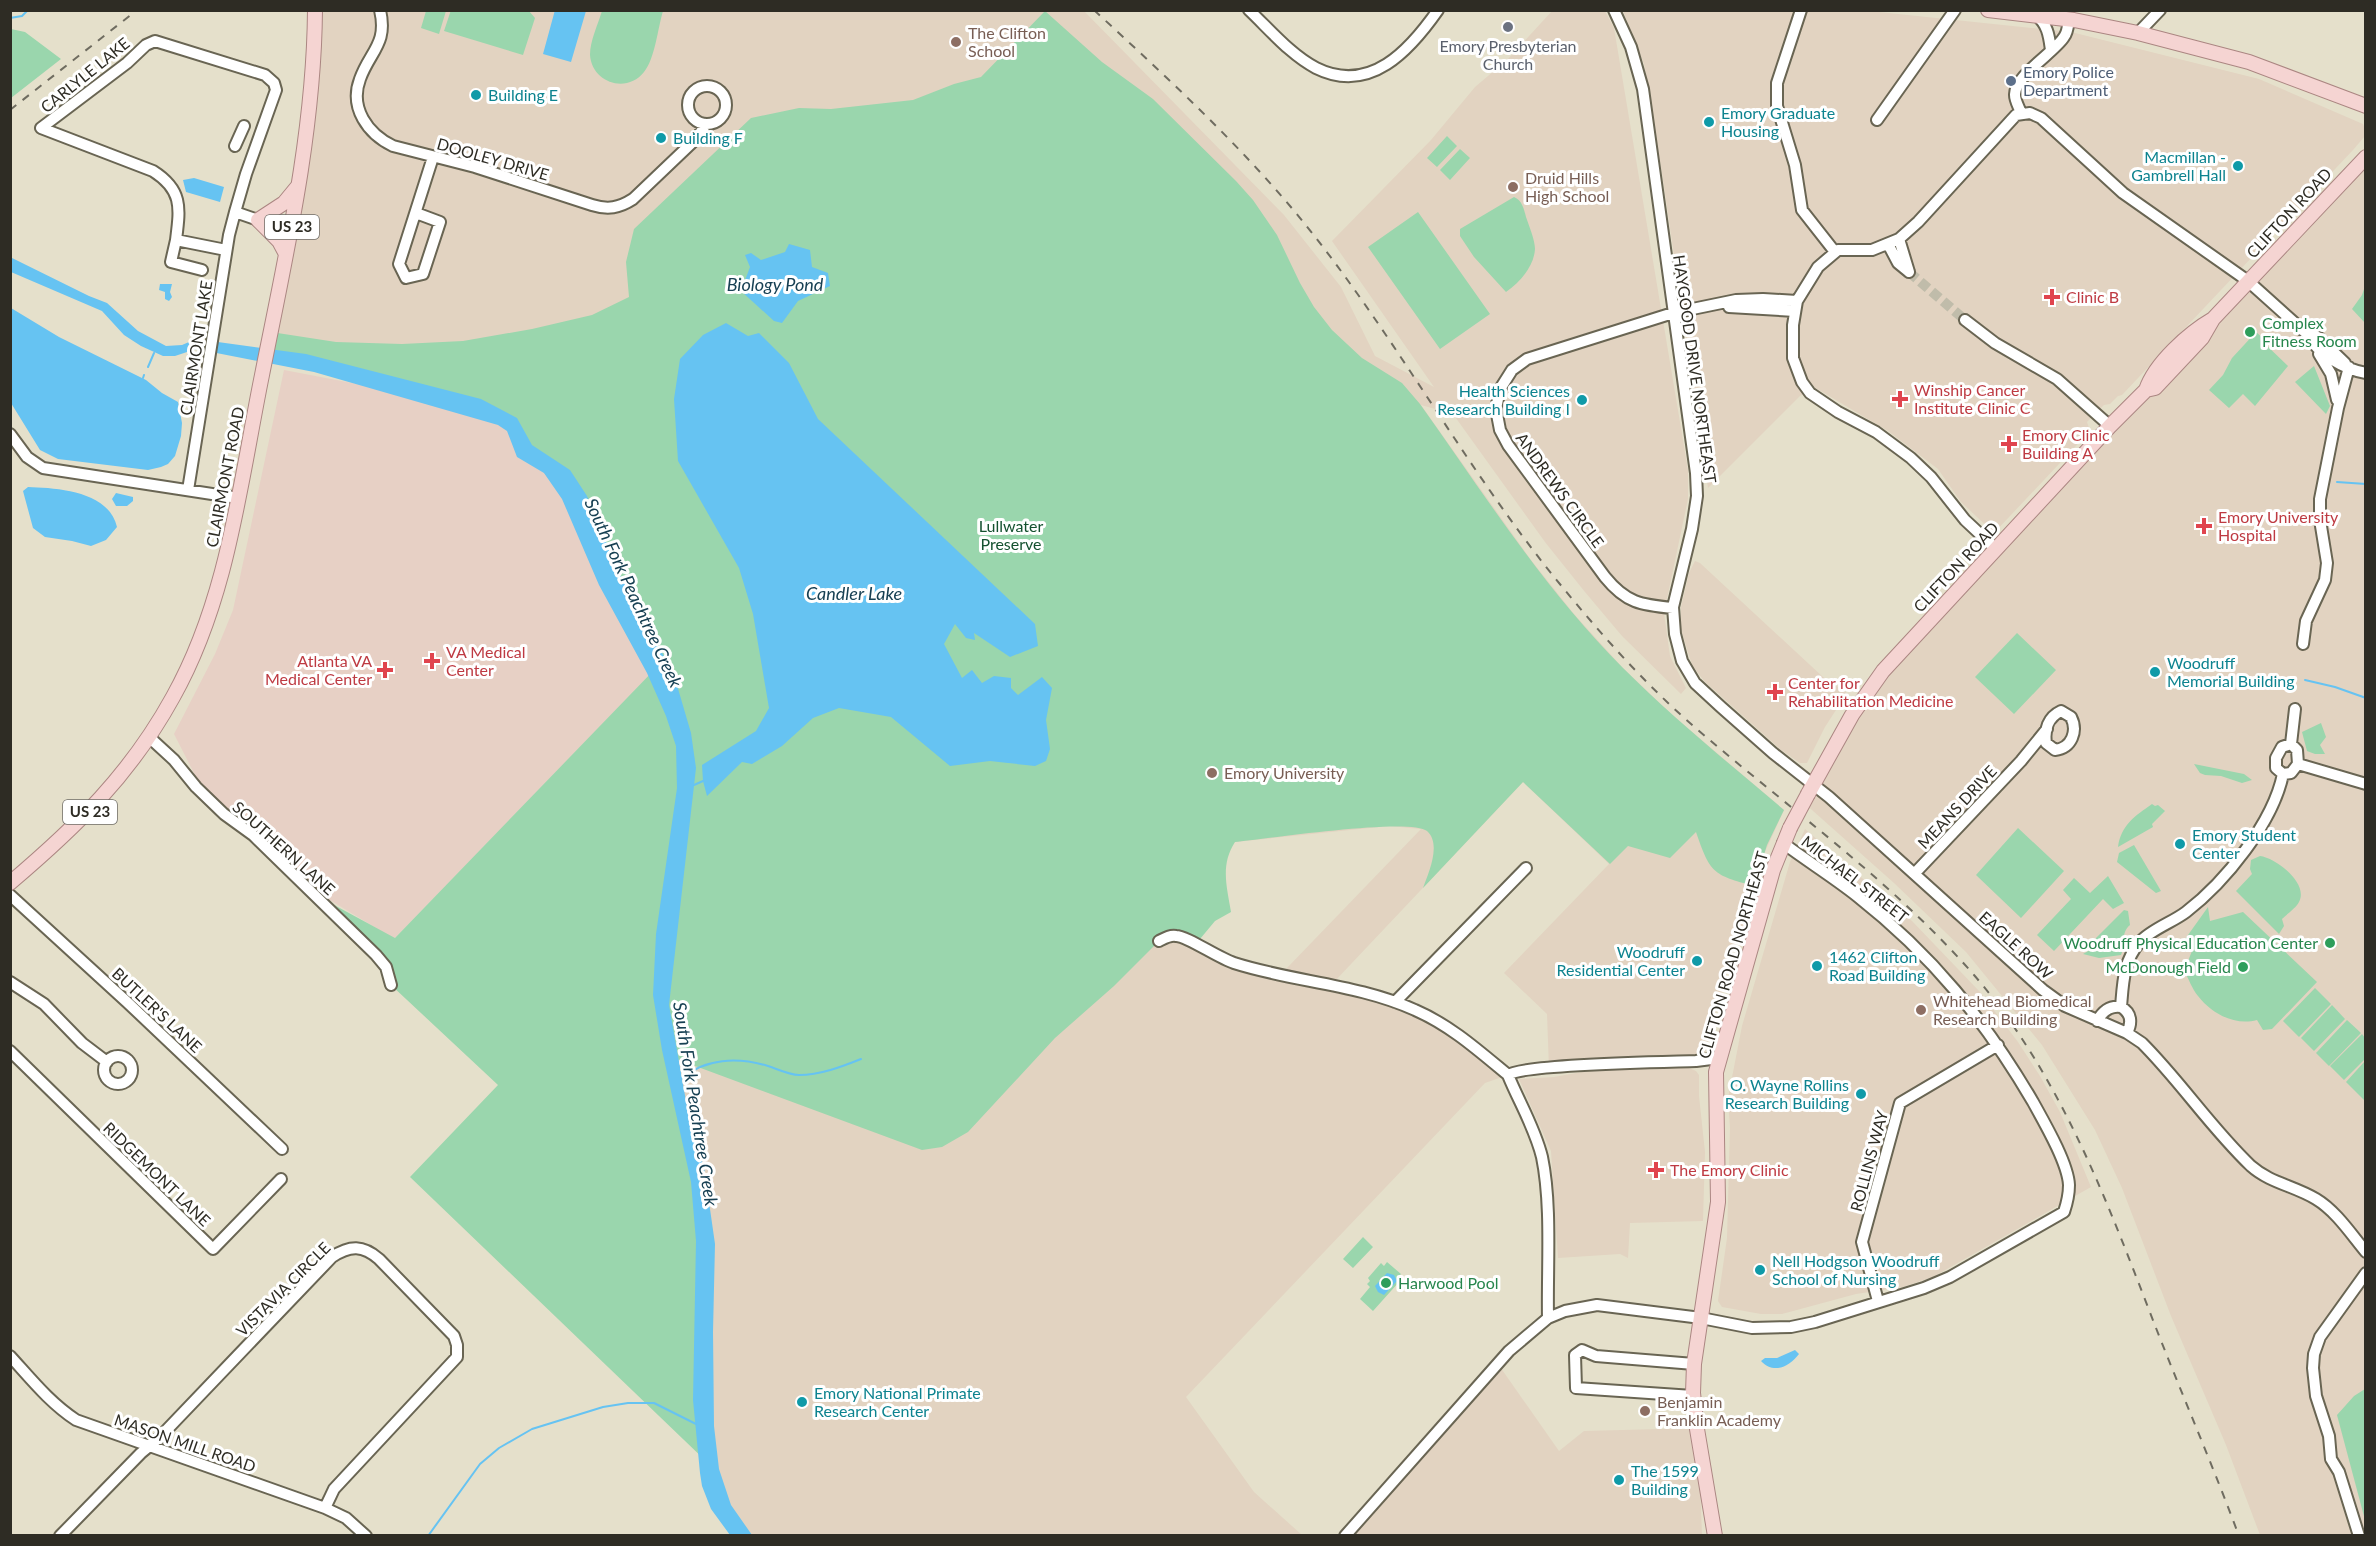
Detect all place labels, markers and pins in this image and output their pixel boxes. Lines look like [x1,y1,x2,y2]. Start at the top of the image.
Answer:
marker: Emory Presbyterian Church [1501,20,1515,34]
place label: The Clifton School [968,23,1046,60]
marker: The Clifton School [949,35,963,49]
place label: Emory Presbyterian Church [1439,36,1577,73]
place label: Emory Police Department [2023,62,2114,99]
marker: Emory Police Department [2004,74,2018,88]
place label: Building E [488,85,558,104]
marker: Building E [469,88,483,102]
place label: Emory Graduate Housing [1721,103,1835,140]
marker: Emory Graduate Housing [1702,115,1716,129]
place label: Building F [673,128,743,147]
marker: Building F [654,131,668,145]
place label: Macmillan - Gambrell Hall [2131,147,2226,184]
marker: Macmillan - Gambrell Hall [2231,159,2245,173]
place label: Druid Hills High School [1525,168,1609,205]
marker: Druid Hills High School [1506,180,1520,194]
place label: Clinic B [2066,287,2119,306]
marker: Clinic B [2043,288,2061,306]
place label: Complex Fitness Room [2262,313,2357,350]
marker: Complex Fitness Room [2243,325,2257,339]
place label: Winship Cancer Institute Clinic C [1914,380,2031,417]
place label: Health Sciences Research Building I [1437,381,1570,418]
marker: Winship Cancer Institute Clinic C [1891,390,1909,408]
marker: Health Sciences Research Building I [1575,393,1589,407]
place label: Emory Clinic Building A [2022,425,2110,462]
marker: Emory Clinic Building A [2000,435,2018,453]
place label: Emory University Hospital [2218,507,2339,544]
marker: Emory University Hospital [2195,517,2213,535]
place label: VA Medical Center [446,642,526,679]
place label: Atlanta VA Medical Center [265,651,372,688]
marker: VA Medical Center [423,652,441,670]
place label: Woodruff Memorial Building [2167,653,2295,690]
marker: Atlanta VA Medical Center [376,661,394,679]
marker: Woodruff Memorial Building [2148,665,2162,679]
place label: Center for Rehabilitation Medicine [1788,673,1954,710]
marker: Center for Rehabilitation Medicine [1766,683,1784,701]
place label: Emory University [1224,763,1345,782]
marker: Emory University [1205,766,1219,780]
place label: Emory Student Center [2192,825,2296,862]
marker: Emory Student Center [2173,837,2187,851]
place label: Woodruff Physical Education Center [2063,933,2318,952]
marker: Woodruff Physical Education Center [2323,936,2337,950]
place label: Woodruff Residential Center [1557,942,1685,979]
place label: 1462 Clifton Road Building [1829,947,1925,984]
marker: Woodruff Residential Center [1690,954,1704,968]
place label: McDonough Field [2105,957,2231,976]
marker: 1462 Clifton Road Building [1810,959,1824,973]
marker: McDonough Field [2236,960,2250,974]
place label: Whitehead Biomedical Research Building [1933,991,2092,1028]
marker: Whitehead Biomedical Research Building [1914,1003,1928,1017]
place label: O. Wayne Rollins Research Building [1725,1075,1849,1112]
marker: O. Wayne Rollins Research Building [1854,1087,1868,1101]
place label: The Emory Clinic [1670,1160,1789,1179]
marker: The Emory Clinic [1647,1161,1665,1179]
place label: Nell Hodgson Woodruff School of Nursing [1772,1251,1940,1288]
marker: Nell Hodgson Woodruff School of Nursing [1753,1263,1767,1277]
place label: Harwood Pool [1398,1273,1499,1292]
marker: Harwood Pool [1379,1276,1393,1290]
place label: Emory National Primate Research Center [814,1383,981,1420]
place label: Benjamin Franklin Academy [1657,1392,1782,1429]
marker: Emory National Primate Research Center [795,1395,809,1409]
marker: Benjamin Franklin Academy [1638,1404,1652,1418]
place label: The 1599 Building [1631,1461,1699,1498]
marker: The 1599 Building [1612,1473,1626,1487]

